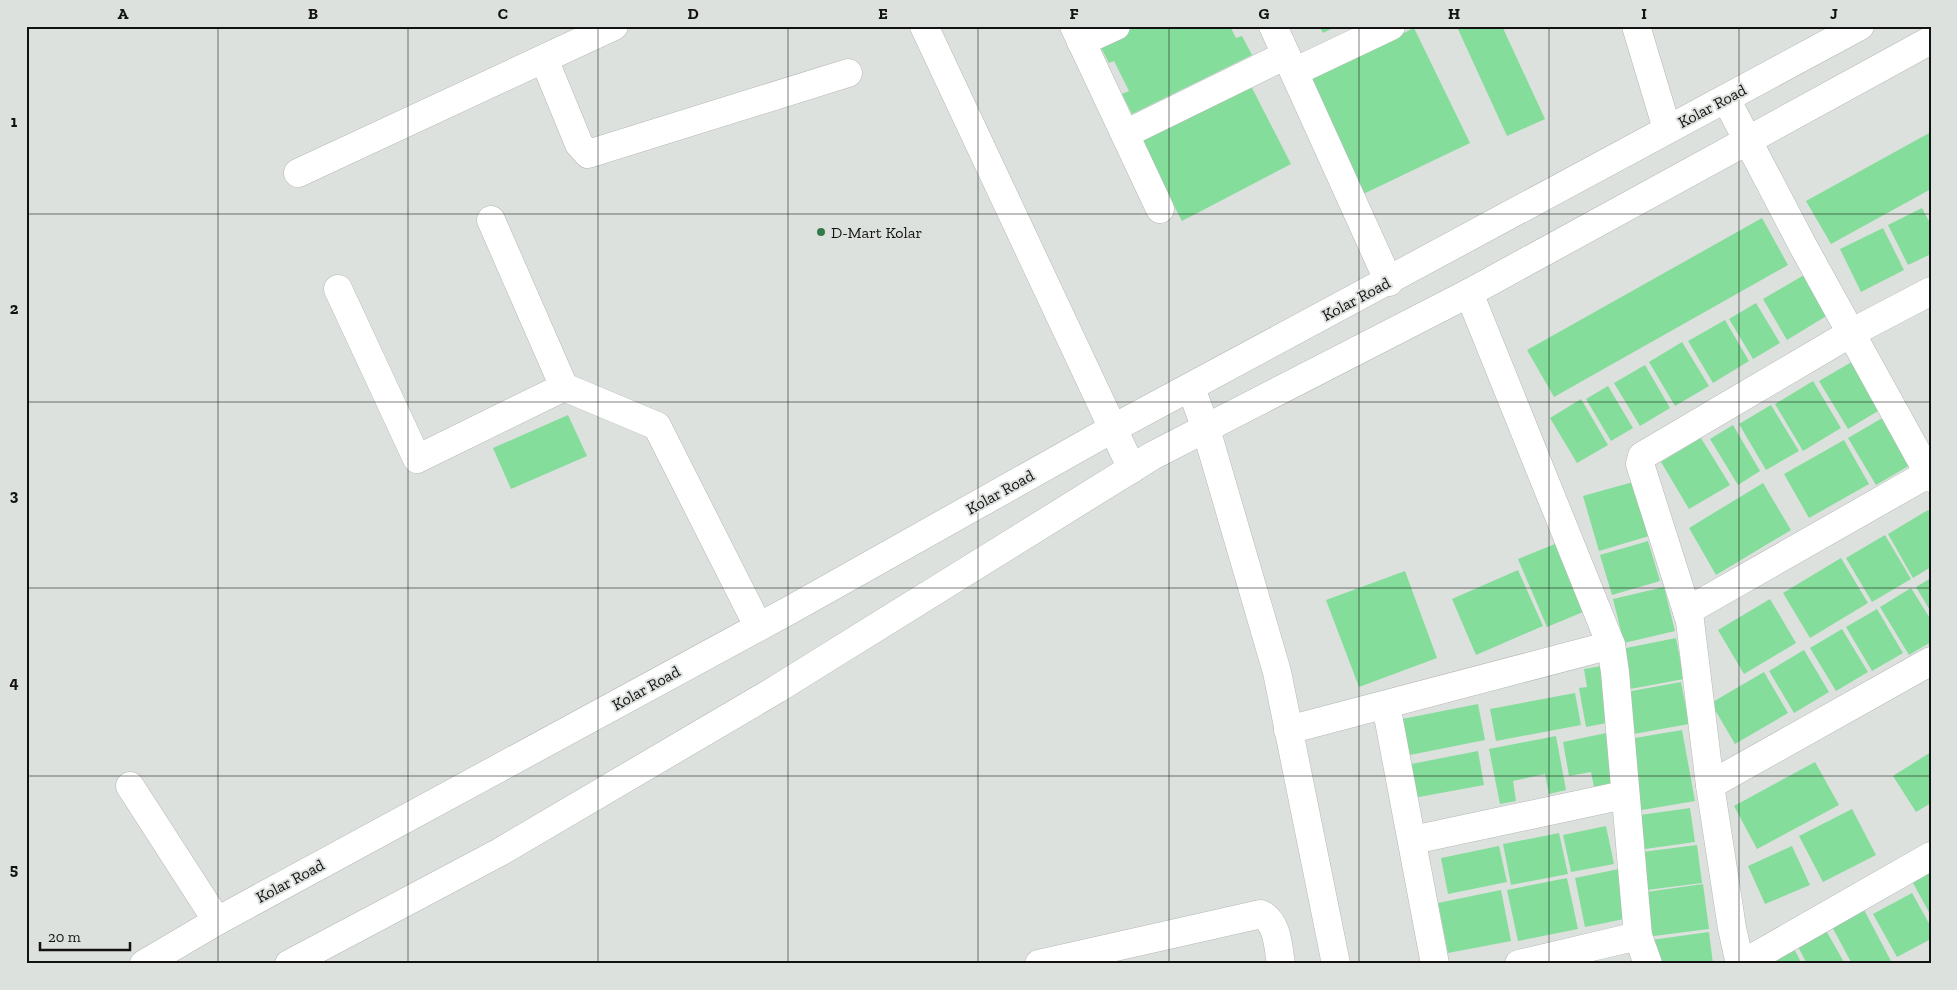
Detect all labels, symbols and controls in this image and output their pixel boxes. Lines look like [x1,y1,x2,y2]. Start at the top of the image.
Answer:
text: A [118,4,129,23]
text: B [308,4,318,23]
text: C [498,4,508,23]
text: D [687,4,699,23]
text: E [878,4,888,23]
text: F [1069,4,1079,23]
text: G [1259,4,1270,23]
text: H [1448,4,1460,23]
text: I [1641,4,1647,23]
text: J [1830,4,1838,23]
street label: Kolar Road [1675,80,1750,132]
text: 1 [11,112,18,131]
place label: D-Mart Kolar [831,223,923,242]
marker: D-Mart Kolar [815,226,827,238]
street label: Kolar Road [1319,273,1394,325]
text: 2 [10,299,19,318]
street label: Kolar Road [963,465,1037,518]
text: 3 [10,486,19,505]
street label: Kolar Road [609,661,683,714]
text: 4 [9,673,19,692]
street label: Kolar Road [253,855,328,907]
text: 5 [10,860,18,879]
scale bar [40,920,130,952]
text: 20 m [48,928,81,946]

